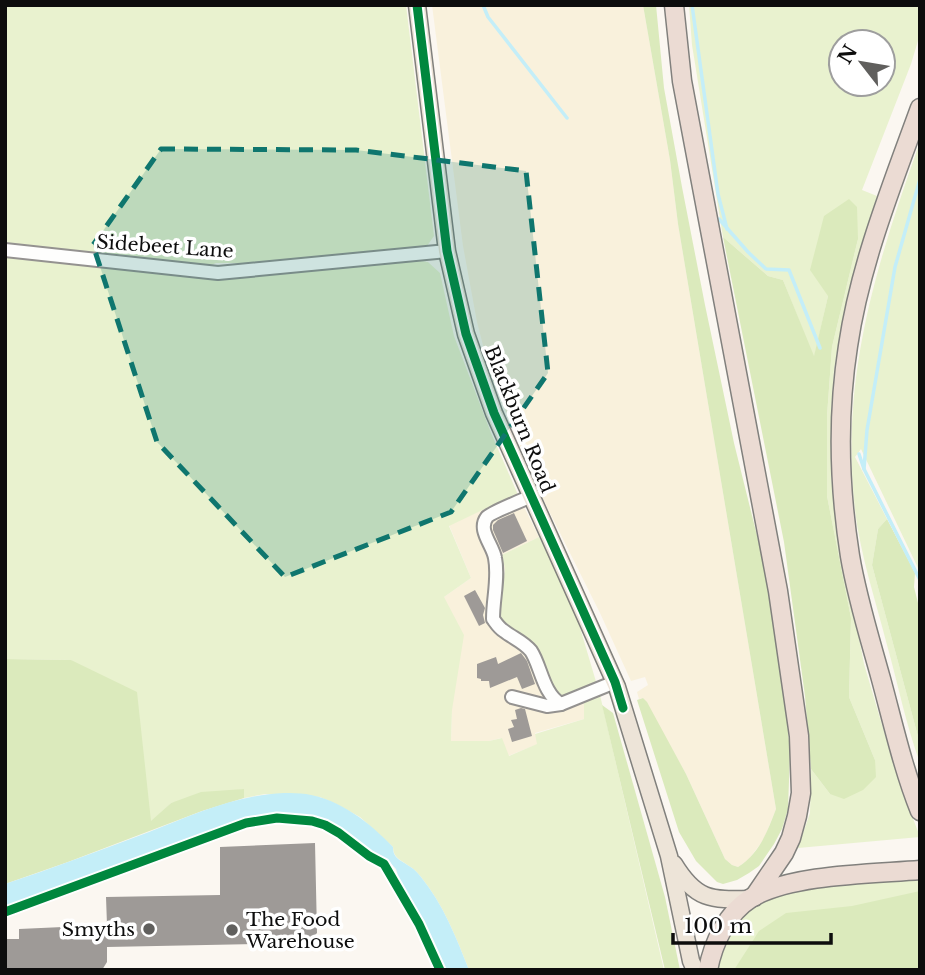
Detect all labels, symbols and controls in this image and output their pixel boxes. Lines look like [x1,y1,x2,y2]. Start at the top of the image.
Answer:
north arrow [827,28,897,98]
text: N [833,41,862,68]
street label: Sidebeet Lane [96,230,234,263]
street label: Blackburn Road [480,342,560,496]
scale bar [673,902,830,946]
place label: The Food Warehouse [245,908,355,953]
text: 100 m [684,913,752,939]
place label: Smyths [62,918,135,941]
marker: Smyths [141,921,157,937]
marker: The Food Warehouse [224,922,240,938]

